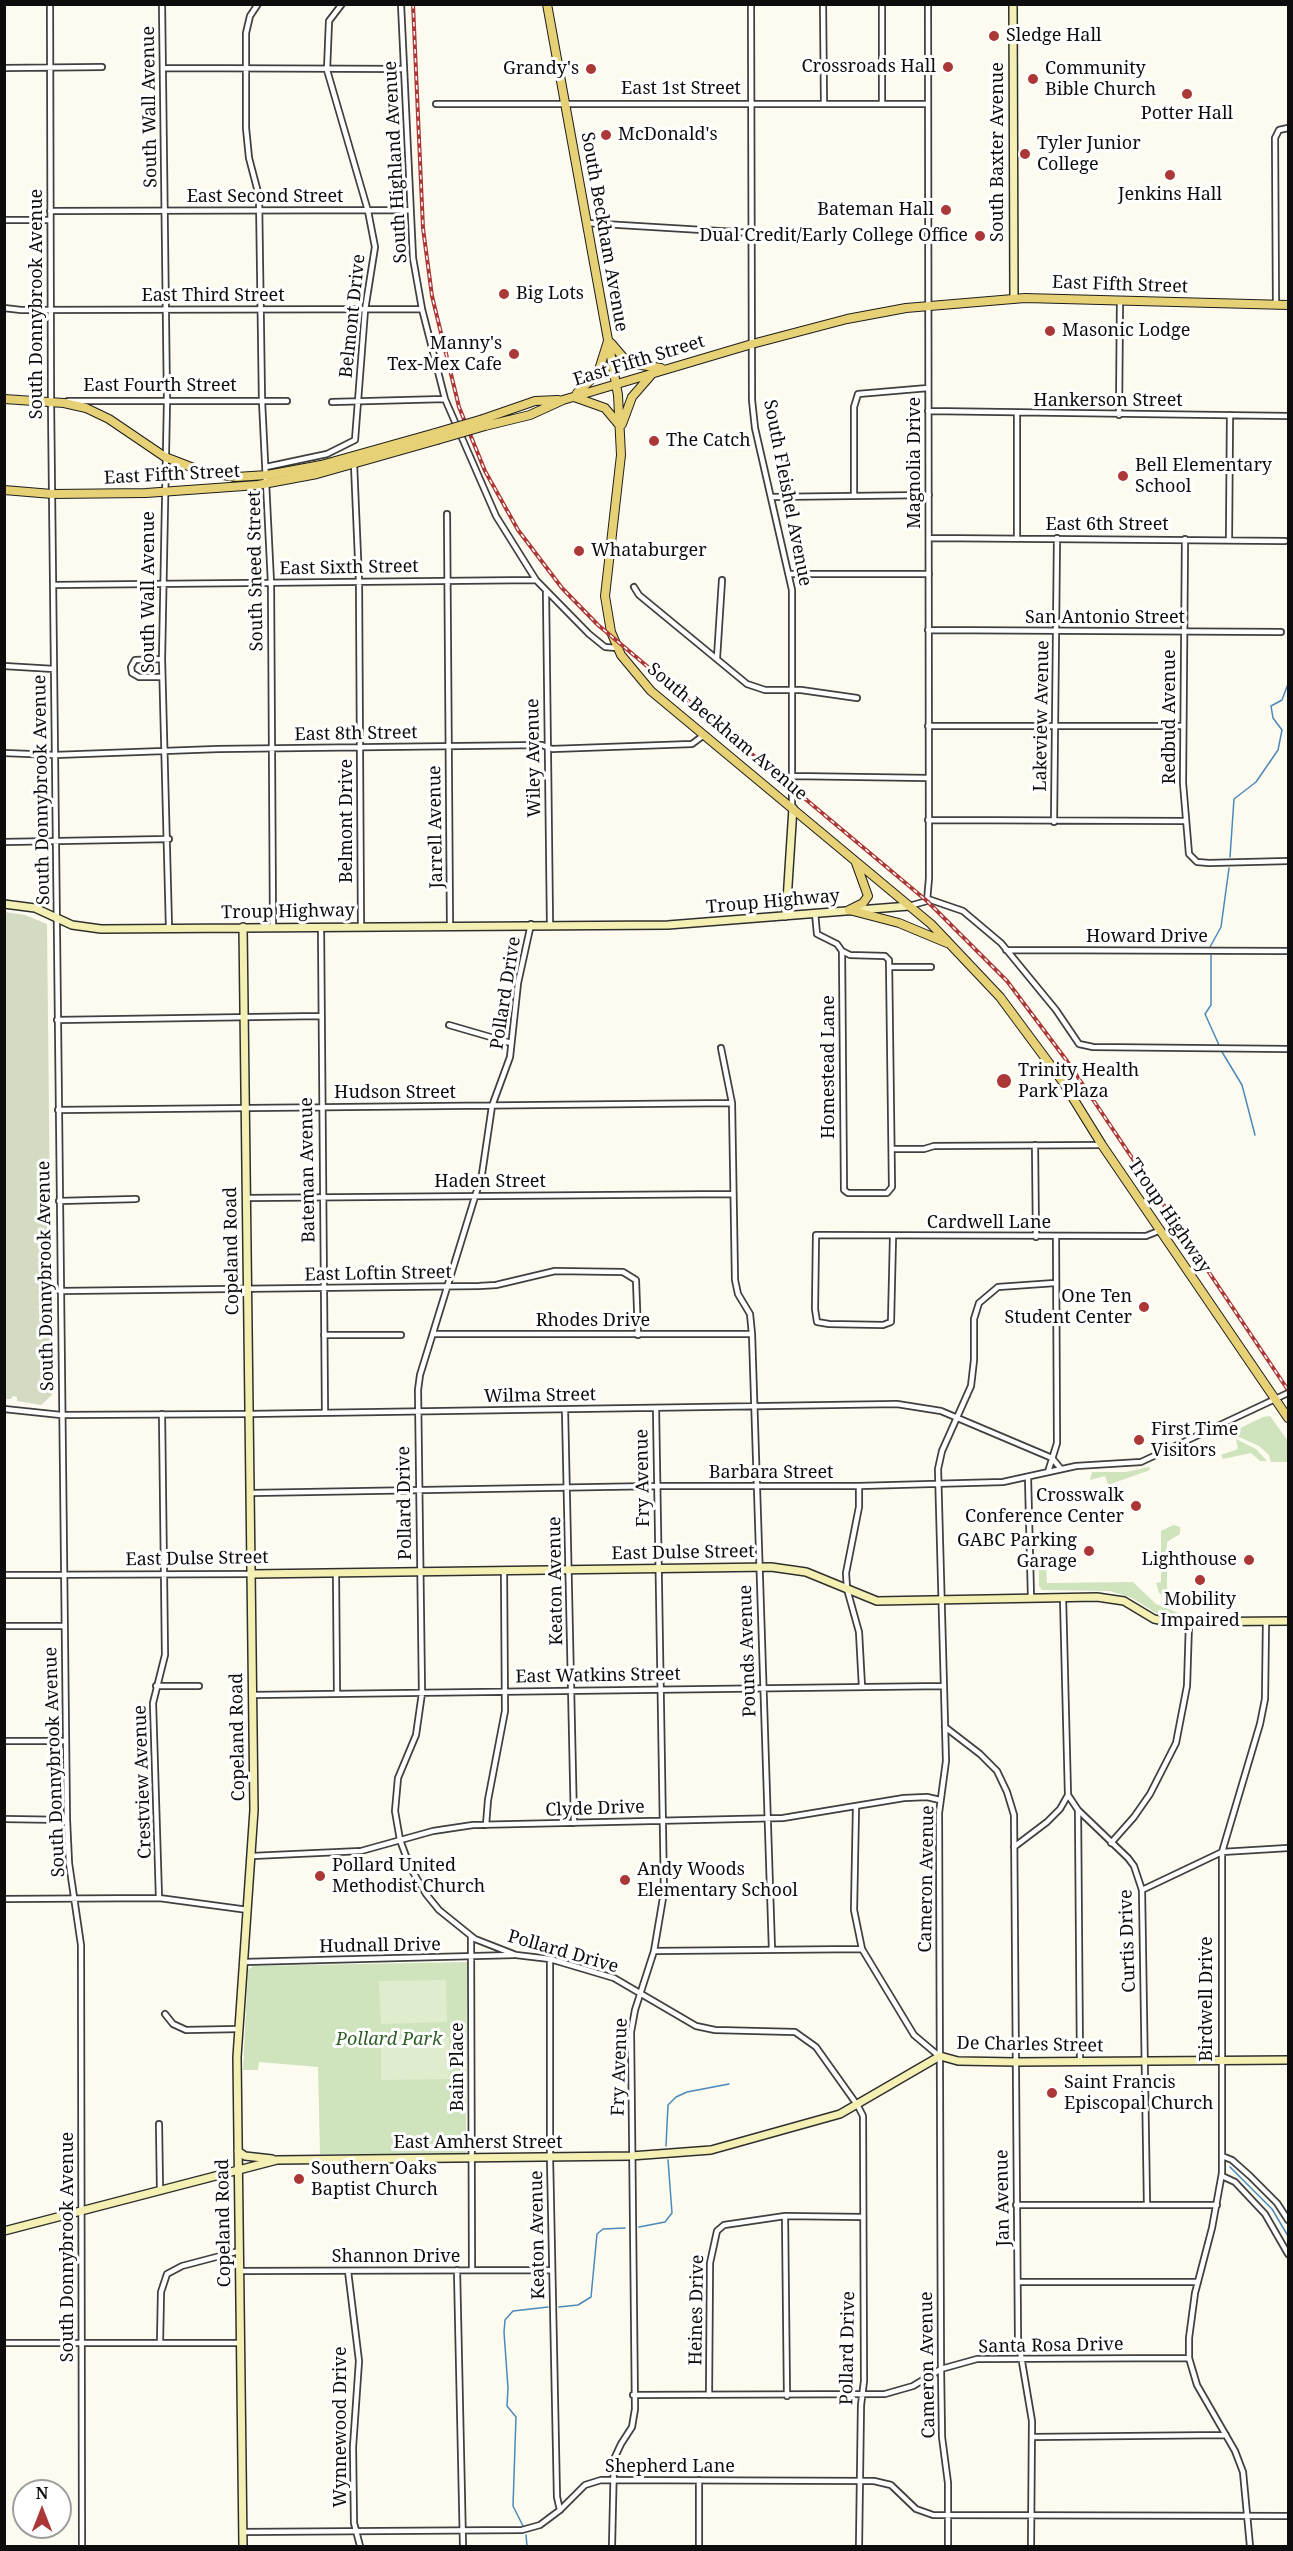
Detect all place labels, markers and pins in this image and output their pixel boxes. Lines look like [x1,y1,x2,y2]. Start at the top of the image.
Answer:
place label: Sledge Hall [1006,25,1102,47]
marker: Sledge Hall [987,29,1001,43]
place label: Crossroads Hall [801,56,936,78]
place label: Grandy's [503,58,579,80]
place label: Community Bible Church [1045,58,1156,100]
marker: Crossroads Hall [941,60,955,74]
marker: Grandy's [584,62,598,76]
marker: Community Bible Church [1026,72,1040,86]
marker: Potter Hall [1180,87,1194,101]
place label: Potter Hall [1141,103,1233,125]
place label: McDonald's [618,124,718,146]
marker: McDonald's [599,128,613,142]
place label: Tyler Junior College [1037,133,1141,176]
marker: Tyler Junior College [1018,147,1032,161]
marker: Jenkins Hall [1163,168,1177,182]
place label: Jenkins Hall [1118,184,1222,206]
place label: Bateman Hall [817,199,934,221]
marker: Bateman Hall [939,203,953,217]
place label: Dual Credit/Early College Office [699,225,968,247]
marker: Dual Credit/Early College Office [973,229,987,243]
place label: Big Lots [516,283,584,305]
marker: Big Lots [497,287,511,301]
place label: Masonic Lodge [1062,320,1190,342]
marker: Masonic Lodge [1043,324,1057,338]
place label: Manny's Tex-Mex Cafe [387,333,502,376]
marker: Manny's Tex-Mex Cafe [507,347,521,361]
place label: The Catch [666,430,751,452]
marker: The Catch [647,434,661,448]
place label: Bell Elementary School [1135,455,1272,498]
marker: Bell Elementary School [1116,469,1130,483]
place label: Whataburger [591,540,707,562]
marker: Whataburger [572,544,586,558]
place label: Trinity Health Park Plaza [1018,1060,1139,1102]
marker: Trinity Health Park Plaza [995,1072,1013,1090]
place label: One Ten Student Center [1004,1286,1132,1328]
marker: One Ten Student Center [1137,1300,1151,1314]
place label: First Time Visitors [1151,1419,1238,1462]
marker: First Time Visitors [1132,1433,1146,1447]
place label: Crosswalk Conference Center [965,1485,1124,1528]
marker: Crosswalk Conference Center [1129,1499,1143,1513]
place label: GABC Parking Garage [957,1530,1077,1572]
marker: GABC Parking Garage [1082,1544,1096,1558]
place label: Lighthouse [1142,1549,1237,1571]
marker: Lighthouse [1242,1553,1256,1567]
marker: Mobility Impaired [1193,1573,1207,1587]
place label: Mobility Impaired [1160,1589,1240,1632]
place label: Pollard United Methodist Church [332,1855,485,1898]
place label: Andy Woods Elementary School [637,1859,798,1902]
marker: Pollard United Methodist Church [313,1869,327,1883]
marker: Andy Woods Elementary School [618,1873,632,1887]
place label: Saint Francis Episcopal Church [1064,2072,1214,2114]
marker: Saint Francis Episcopal Church [1045,2086,1059,2100]
place label: Southern Oaks Baptist Church [311,2158,438,2200]
marker: Southern Oaks Baptist Church [292,2172,306,2186]

